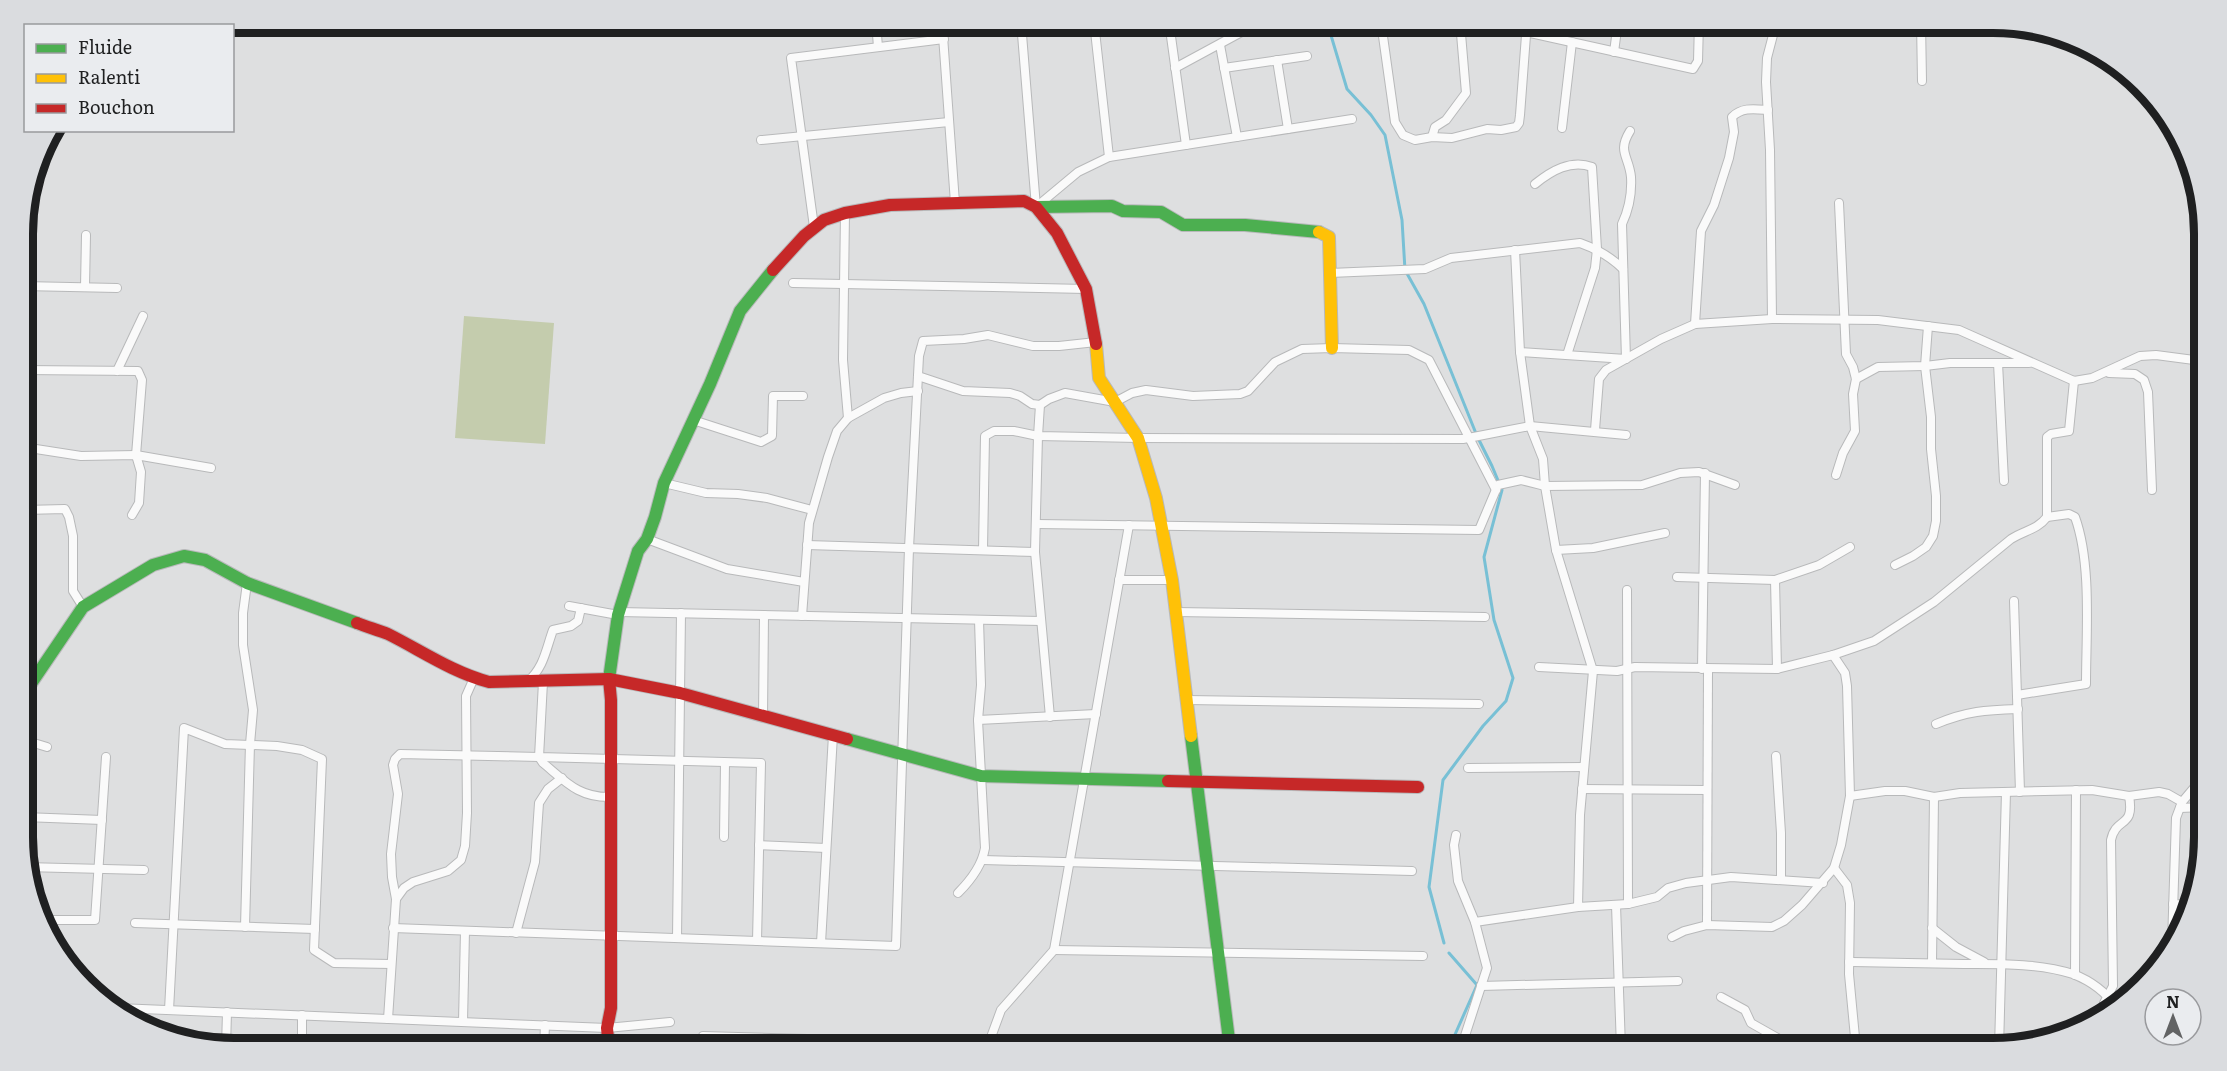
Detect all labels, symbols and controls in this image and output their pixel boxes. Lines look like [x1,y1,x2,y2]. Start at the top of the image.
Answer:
legend [24,24,234,132]
text: Fluide [78,33,132,60]
text: Ralenti [78,63,140,90]
text: Bouchon [78,93,155,120]
north arrow [2143,987,2203,1047]
text: N [2166,989,2180,1013]

